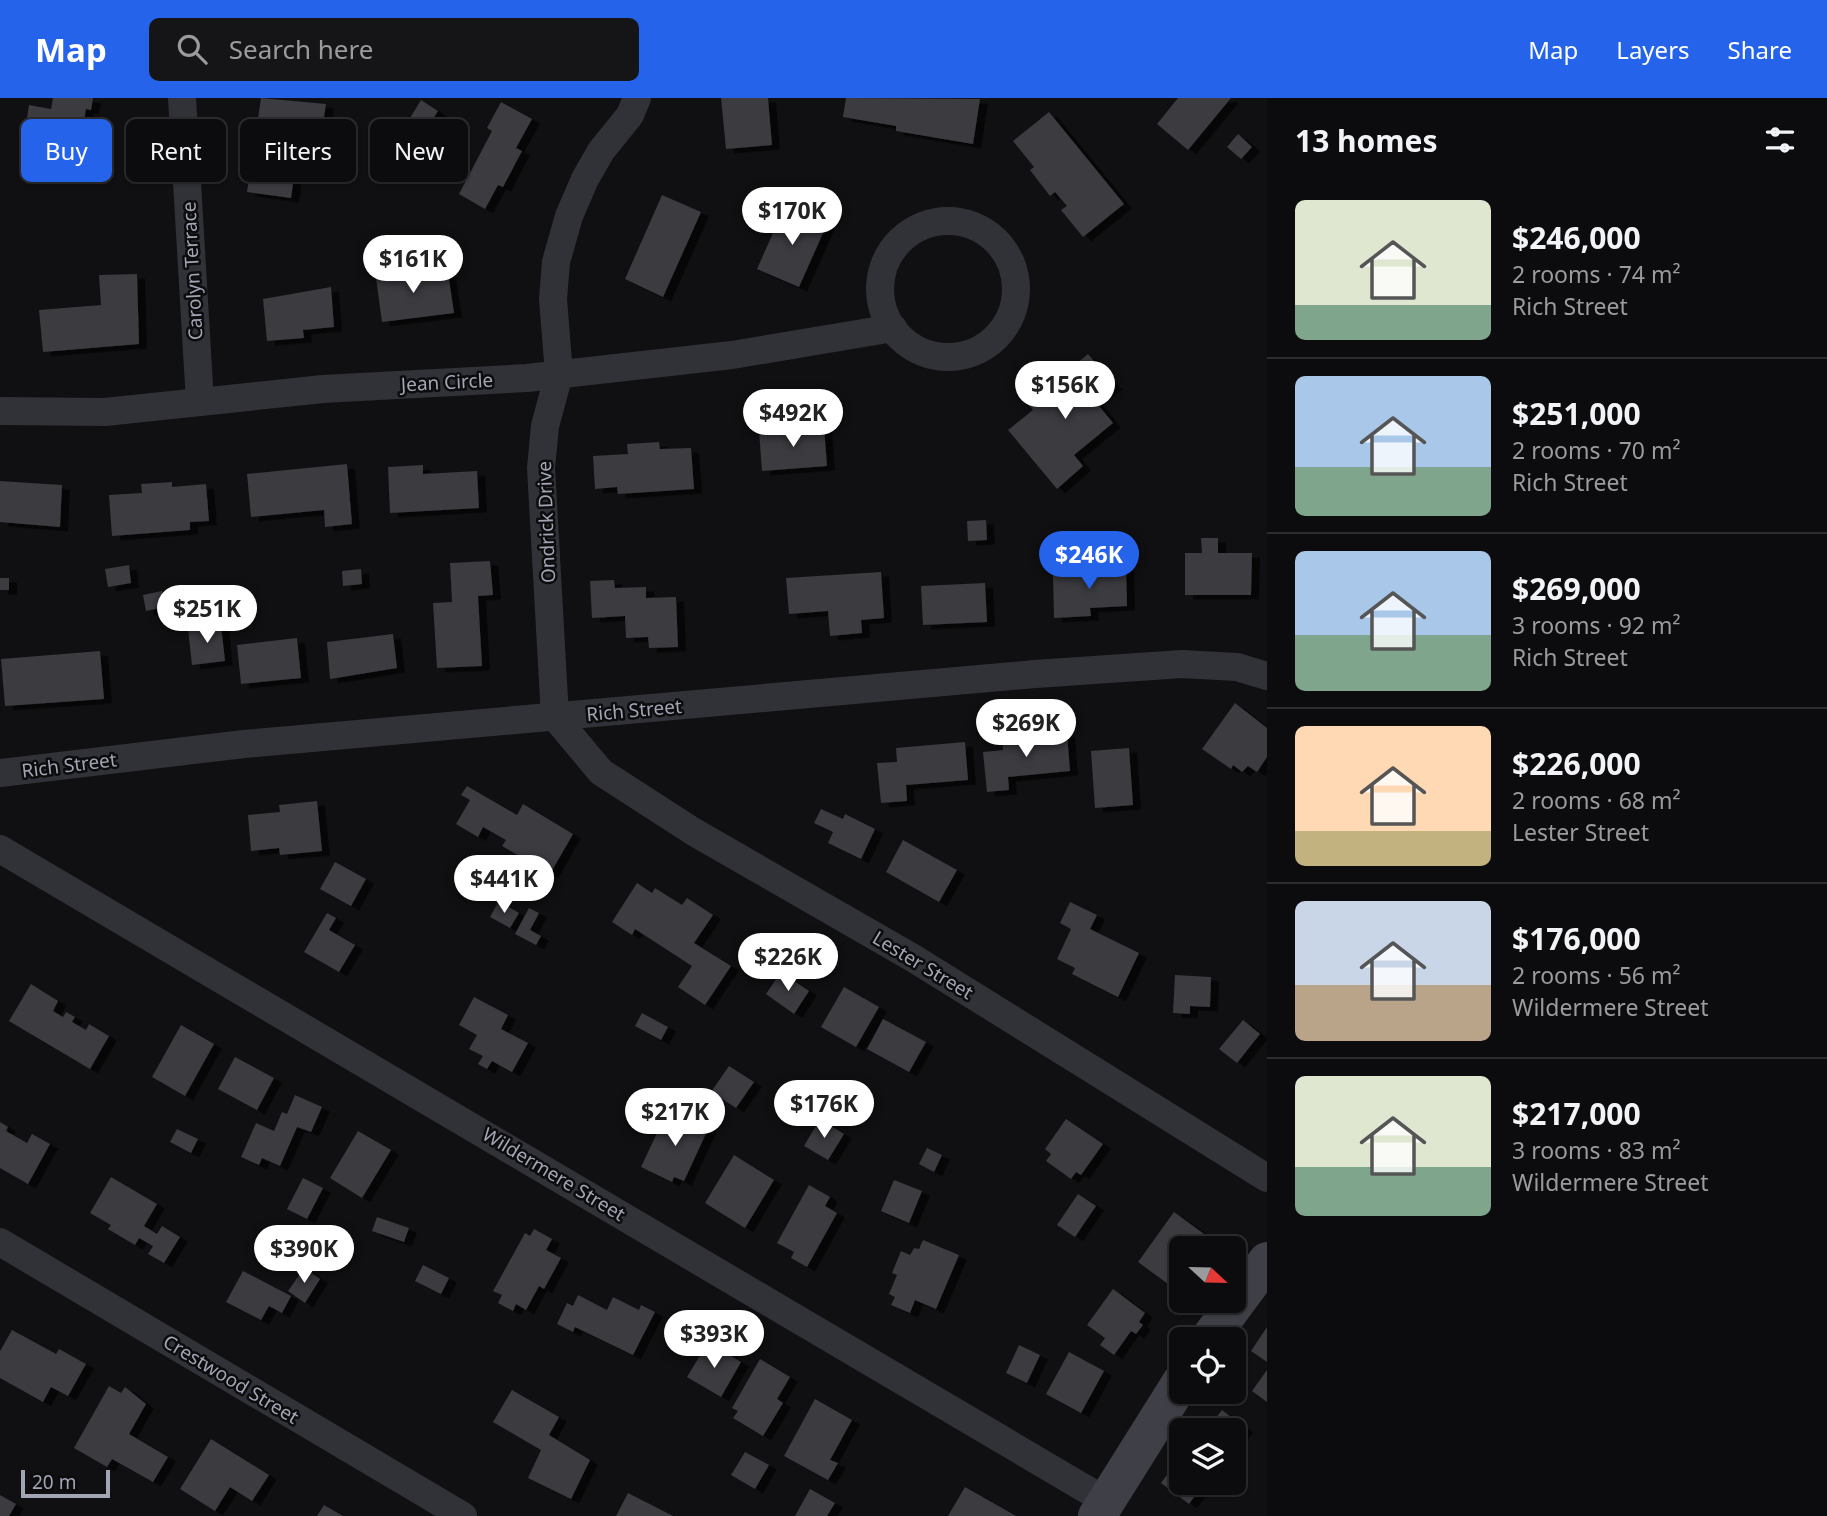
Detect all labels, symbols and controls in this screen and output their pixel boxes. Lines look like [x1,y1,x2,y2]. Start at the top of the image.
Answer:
search box [149,18,639,81]
text: Map [35,27,107,72]
icon: search [173,30,211,68]
text: Search here [229,31,373,67]
text: Map [1528,33,1578,66]
text: Layers [1616,33,1690,66]
text: Share [1728,33,1792,66]
chip: Buy [21,119,112,182]
chip: Rent [126,119,226,182]
chip: Filters [240,119,356,182]
chip: New [370,119,468,182]
text: 13 homes [1295,120,1438,161]
icon: filters [1761,121,1799,159]
pin: $170K [743,188,841,247]
text: $170K [758,194,826,226]
street label: Carolyn Terrace [175,201,209,341]
text: $246,000 [1512,217,1641,258]
icon: home [1351,228,1435,312]
pin: $161K [364,236,462,295]
text: $161K [379,242,447,274]
text: 2 rooms · 74 m² [1512,258,1681,290]
text: Rich Street [1512,290,1628,322]
pin: $156K [1016,362,1114,421]
street label: Jean Circle [398,367,494,398]
text: $156K [1031,368,1099,400]
pin: $492K [744,390,842,449]
text: $251,000 [1512,393,1641,434]
text: $492K [759,396,827,428]
icon: home [1351,404,1435,488]
text: 2 rooms · 70 m² [1512,434,1681,466]
street label: Ondrick Drive [531,460,561,584]
text: Rich Street [1512,466,1628,498]
pin: $246K [1040,532,1138,591]
text: $246K [1055,538,1123,570]
text: $269,000 [1512,568,1641,609]
icon: home [1351,579,1435,663]
pin: $251K [158,586,256,645]
text: $251K [173,592,241,624]
text: 3 rooms · 92 m² [1512,609,1681,641]
text: Rich Street [1512,641,1628,673]
street label: Rich Street [585,693,683,727]
pin: $269K [977,700,1075,759]
text: $269K [992,706,1060,738]
text: $226,000 [1512,743,1641,784]
street label: Rich Street [20,746,118,784]
icon: home [1351,754,1435,838]
text: 2 rooms · 68 m² [1512,784,1681,816]
text: Lester Street [1512,816,1649,848]
pin: $441K [455,856,553,915]
text: $441K [470,862,538,894]
text: $176,000 [1512,918,1641,959]
street label: Lester Street [868,925,978,1005]
icon: home [1351,929,1435,1013]
pin: $226K [739,934,837,993]
text: $226K [754,940,822,972]
text: 2 rooms · 56 m² [1512,959,1681,991]
text: Wildermere Street [1512,991,1709,1023]
pin: $176K [775,1080,873,1140]
text: $176K [790,1087,858,1119]
pin: $217K [626,1088,724,1148]
text: $217,000 [1512,1093,1641,1134]
text: $217K [641,1095,709,1127]
icon: home [1351,1104,1435,1188]
street label: Wildermere Street [478,1121,630,1227]
text: 3 rooms · 83 m² [1512,1134,1681,1166]
text: Wildermere Street [1512,1166,1709,1198]
pin: $390K [255,1226,353,1285]
text: $390K [270,1232,338,1264]
north arrow [1169,1236,1246,1312]
map controls [1169,1236,1246,1495]
pin: $393K [665,1310,763,1370]
text: $393K [680,1317,748,1349]
button: locate [1169,1327,1246,1404]
street label: Crestwood Street [158,1328,304,1430]
button: layers [1169,1418,1246,1495]
scale bar [21,1467,110,1499]
text: 20 m [32,1469,76,1495]

